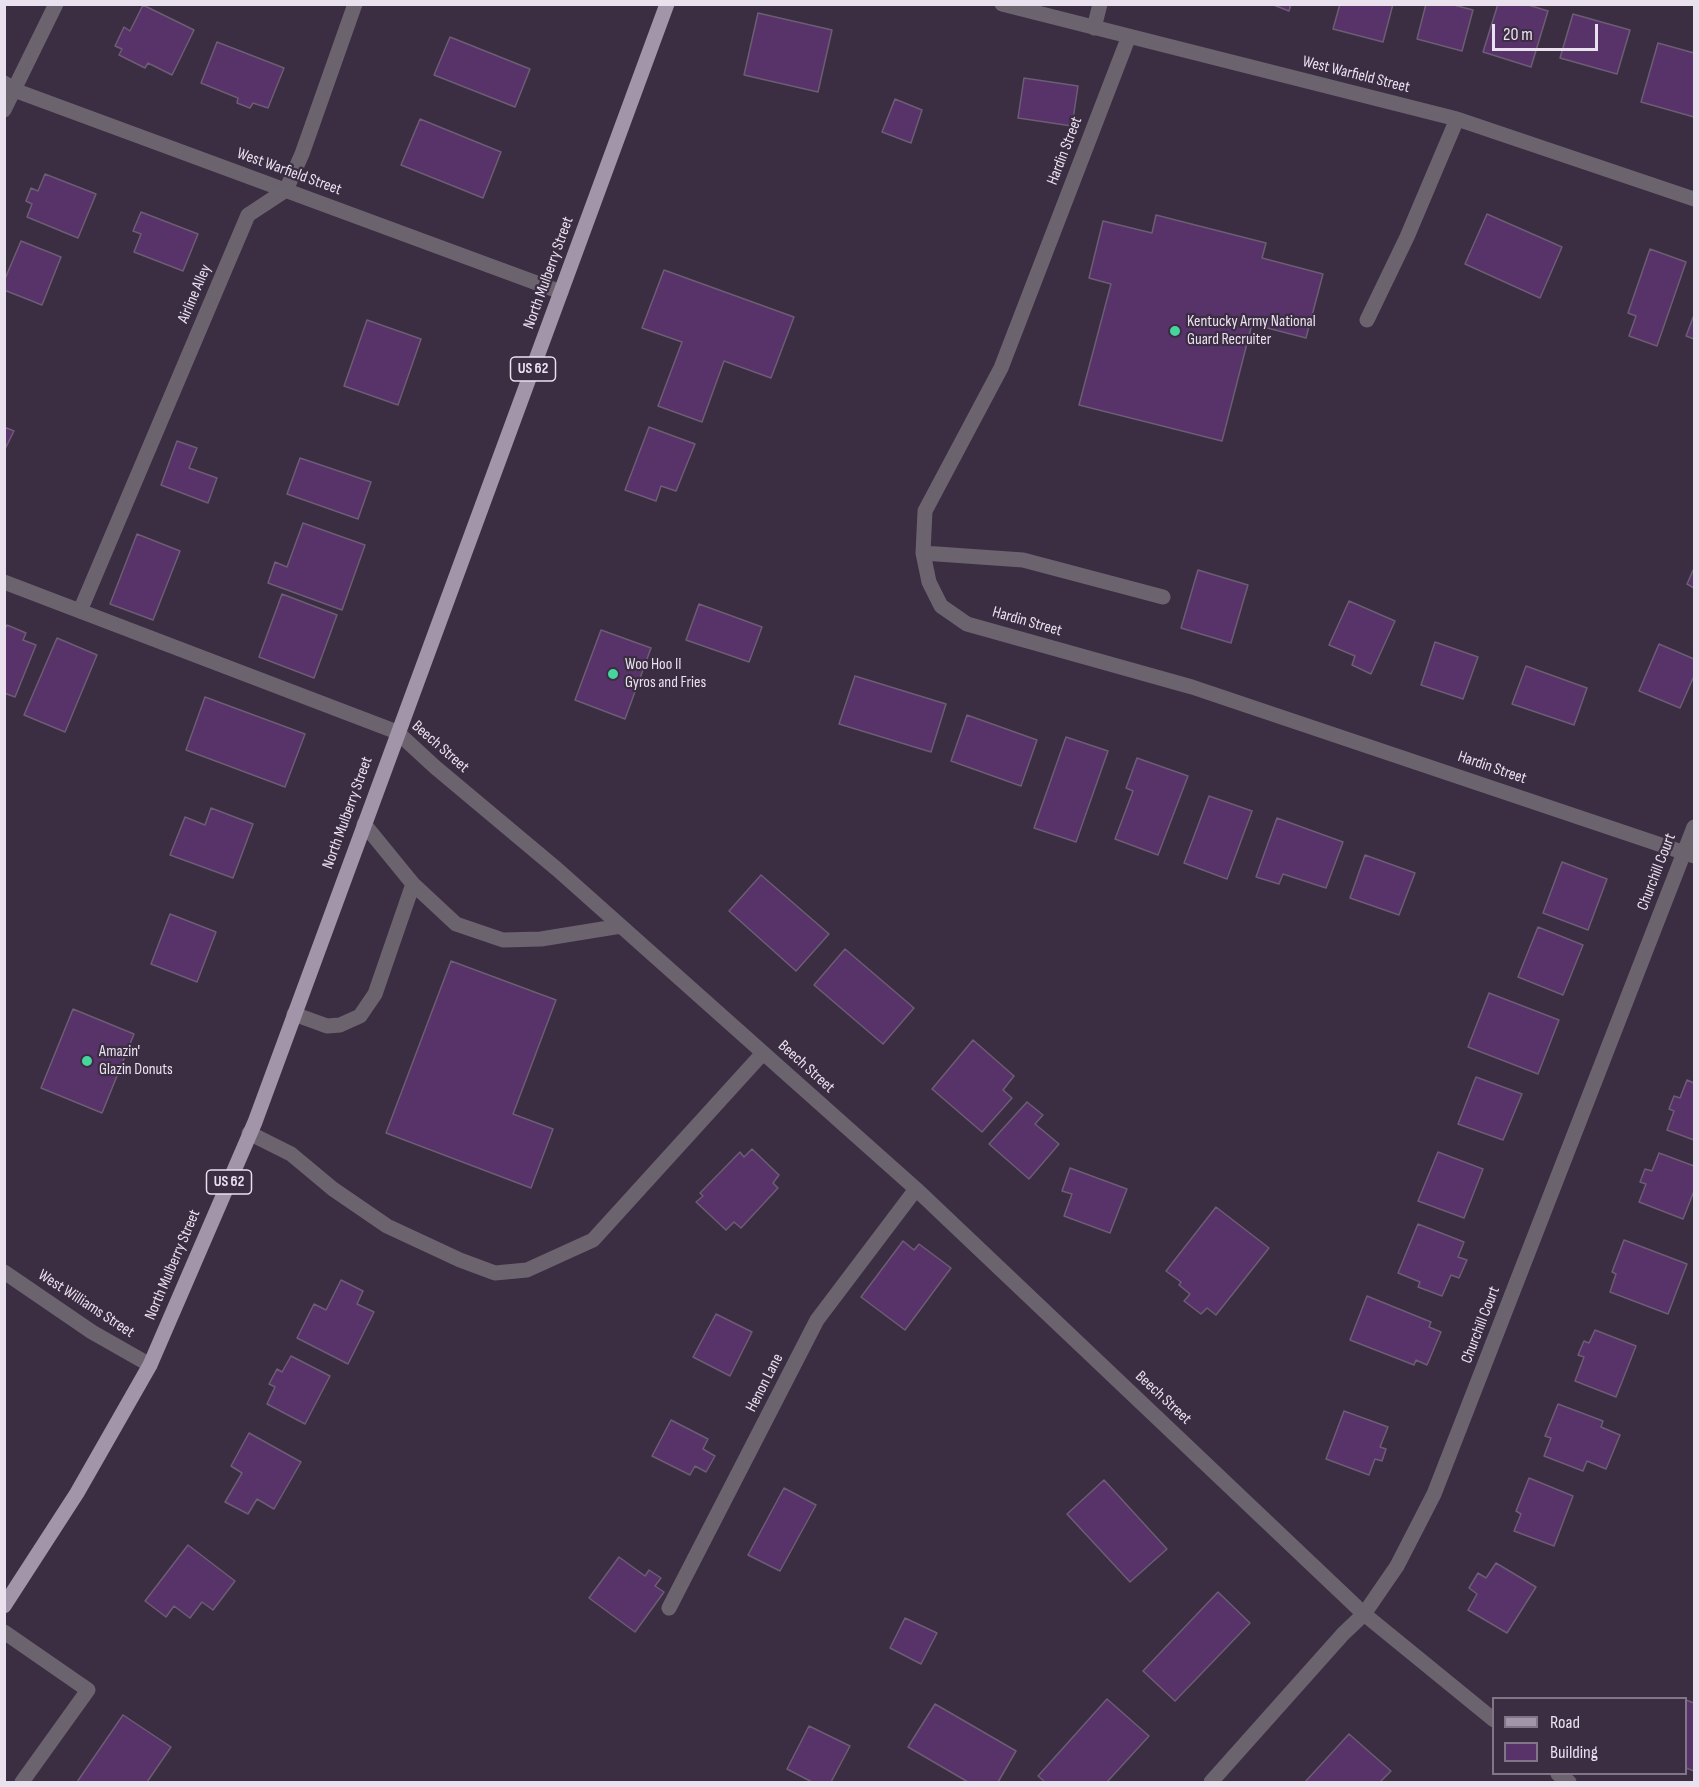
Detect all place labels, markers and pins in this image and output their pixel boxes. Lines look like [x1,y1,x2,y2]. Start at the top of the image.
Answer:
place label: Kentucky Army National Guard Recruiter [1187,312,1316,350]
marker: Kentucky Army National Guard Recruiter [1168,324,1182,338]
place label: Woo Hoo II Gyros and Fries [625,655,706,693]
marker: Woo Hoo II Gyros and Fries [606,667,620,681]
place label: Amazin' Glazin Donuts [99,1042,173,1080]
marker: Amazin' Glazin Donuts [80,1054,94,1068]

